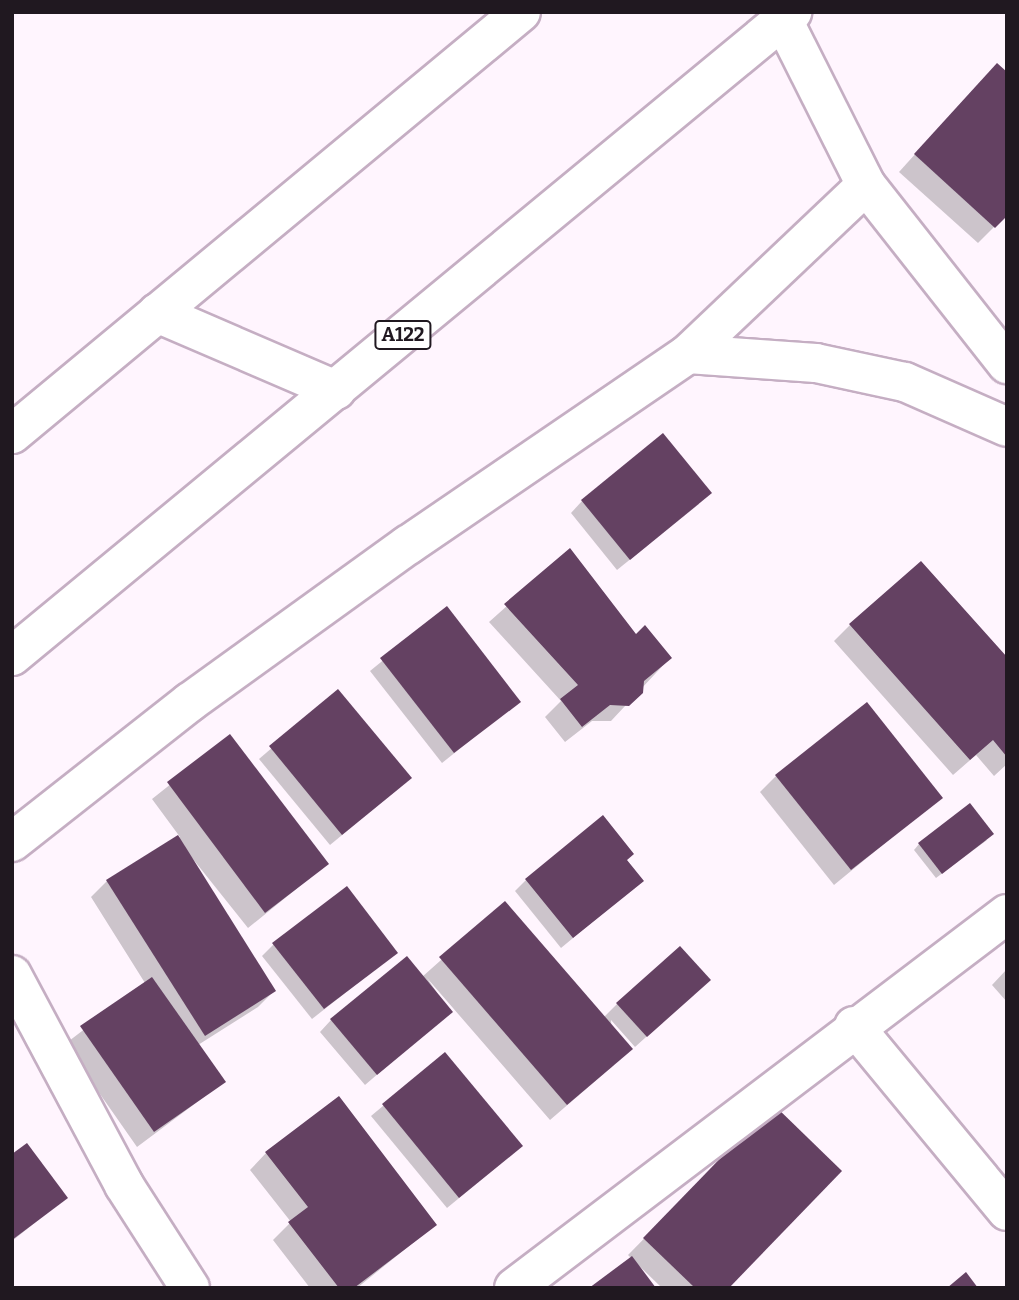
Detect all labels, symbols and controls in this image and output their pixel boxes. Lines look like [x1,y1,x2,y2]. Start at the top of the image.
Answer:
road number: A122 [373,320,433,350]

